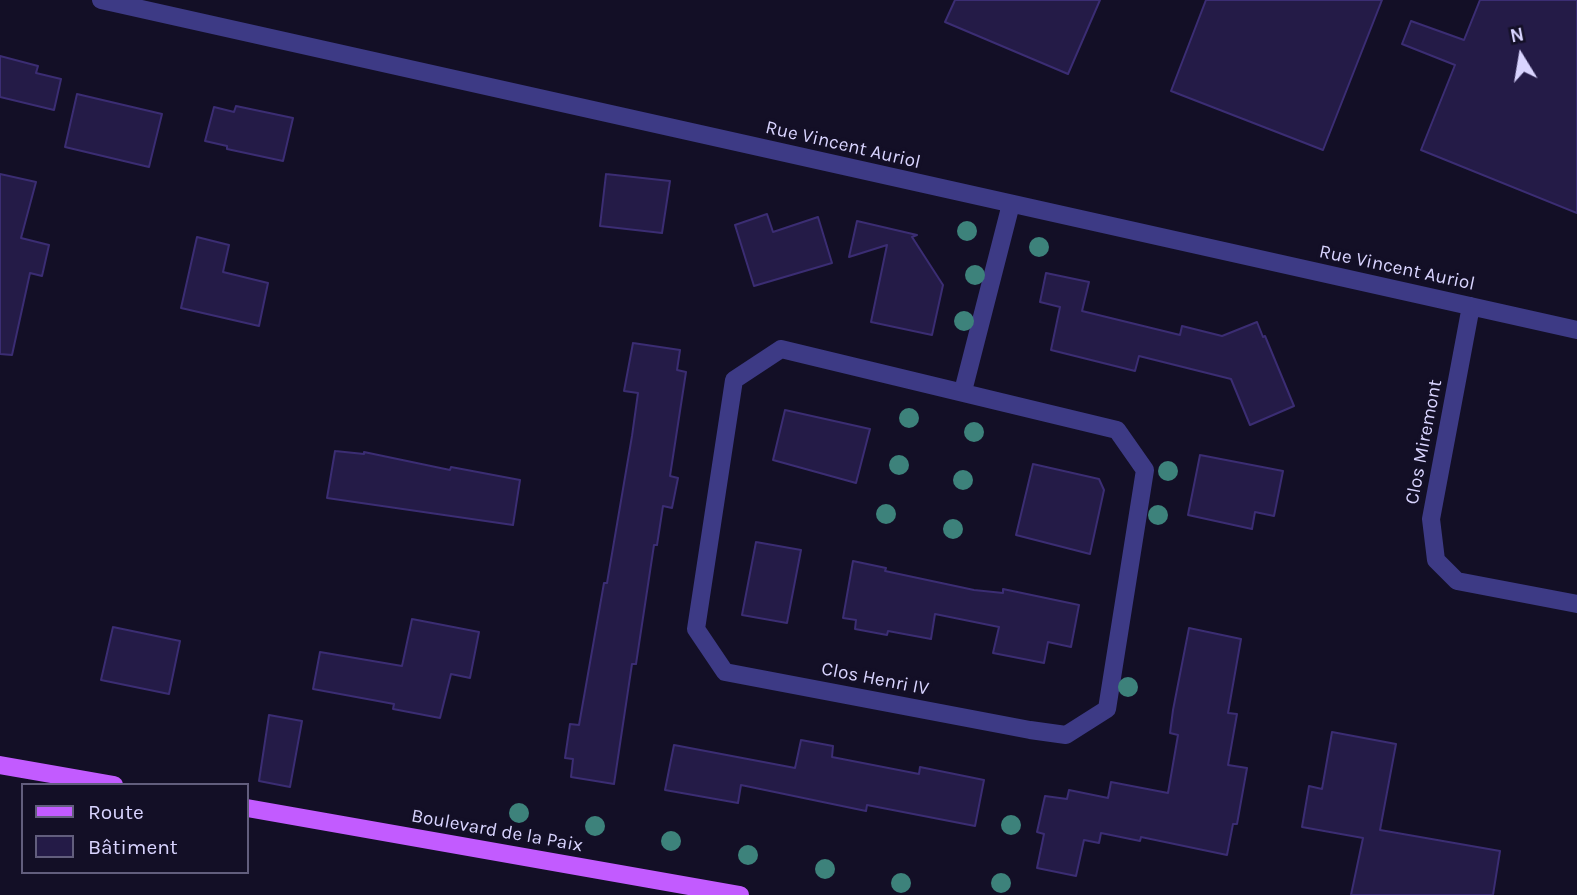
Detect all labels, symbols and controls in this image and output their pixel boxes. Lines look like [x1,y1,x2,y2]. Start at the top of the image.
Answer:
north arrow [1486,21,1556,91]
text: N [1508,23,1526,47]
street label: Rue Vincent Auriol [763,116,923,174]
street label: Rue Vincent Auriol [1317,240,1477,296]
street label: Clos Miremont [1401,377,1447,507]
street label: Clos Henri IV [819,657,931,701]
legend [21,783,248,874]
text: Route [88,800,144,824]
street label: Boulevard de la Paix [410,805,584,857]
text: Bâtiment [88,835,178,859]

